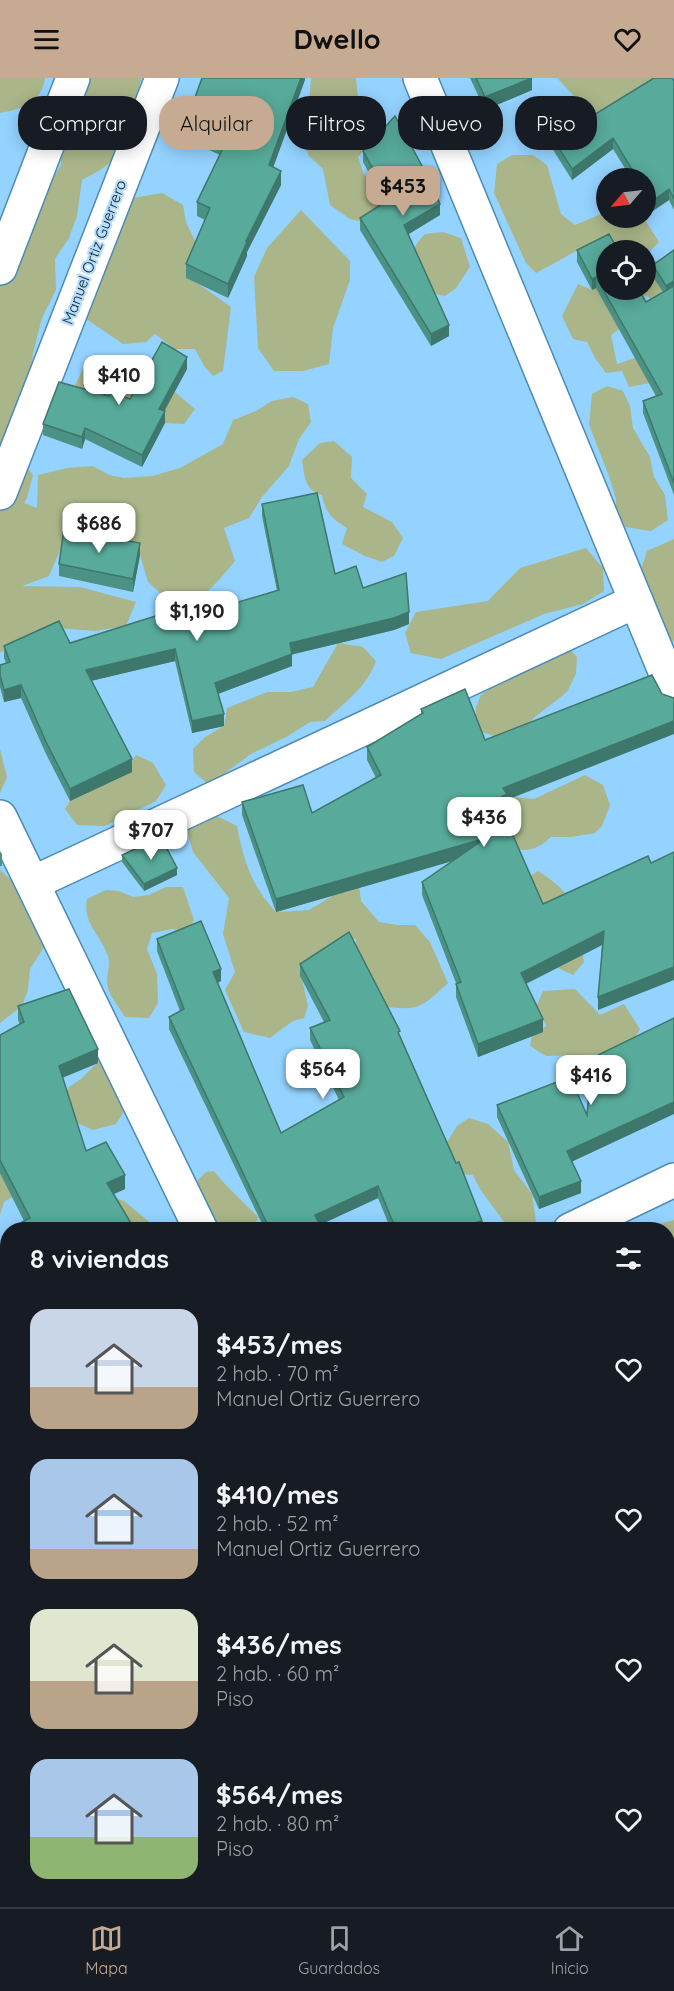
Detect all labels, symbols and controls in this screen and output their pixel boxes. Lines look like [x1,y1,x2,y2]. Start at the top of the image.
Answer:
text: Dwello [293,22,381,56]
icon: menu [30,23,63,56]
icon: heart [611,23,644,56]
chip: Comprar [18,96,147,150]
chip: Alquilar [159,96,274,150]
chip: Filtros [286,96,386,150]
chip: Nuevo [398,96,503,150]
chip: Piso [515,96,597,150]
pin: $453 [367,166,439,217]
north arrow [596,168,656,228]
map controls [596,168,656,300]
text: $453 [380,173,426,198]
street label: Manuel Ortiz Guerrero [58,177,130,327]
button: locate [596,240,656,300]
pin: $410 [83,355,155,406]
text: $410 [97,362,141,387]
pin: $686 [63,503,135,554]
text: $686 [76,510,122,535]
pin: $1,190 [148,591,246,642]
text: $1,190 [169,598,225,623]
pin: $436 [448,797,520,848]
text: $436 [461,804,507,829]
pin: $707 [115,810,187,861]
text: $707 [128,817,174,842]
pin: $564 [287,1049,359,1100]
pin: $416 [555,1055,627,1106]
text: $564 [300,1056,346,1081]
text: $416 [570,1062,612,1087]
text: 8 viviendas [30,1242,169,1275]
icon: filters [612,1242,645,1275]
text: $453/mes [216,1328,342,1361]
icon: home [78,1333,150,1405]
icon: heart [612,1353,645,1386]
text: 2 hab. · 70 m² [216,1361,339,1386]
text: Manuel Ortiz Guerrero [216,1386,420,1411]
text: $410/mes [216,1478,339,1511]
icon: home [78,1483,150,1555]
icon: heart [612,1503,645,1536]
text: 2 hab. · 52 m² [216,1511,339,1536]
text: Manuel Ortiz Guerrero [216,1536,420,1561]
text: $436/mes [216,1628,342,1661]
icon: home [78,1633,150,1705]
icon: heart [612,1653,645,1686]
text: 2 hab. · 60 m² [216,1661,339,1686]
text: Piso [216,1686,254,1711]
text: $564/mes [216,1778,343,1811]
icon: home [78,1783,150,1855]
icon: heart [612,1803,645,1836]
text: 2 hab. · 80 m² [216,1811,339,1836]
text: Piso [216,1836,254,1861]
tab: Mapa [85,1922,128,1978]
tab: Guardados [298,1922,380,1978]
tab: Inicio [551,1922,589,1978]

